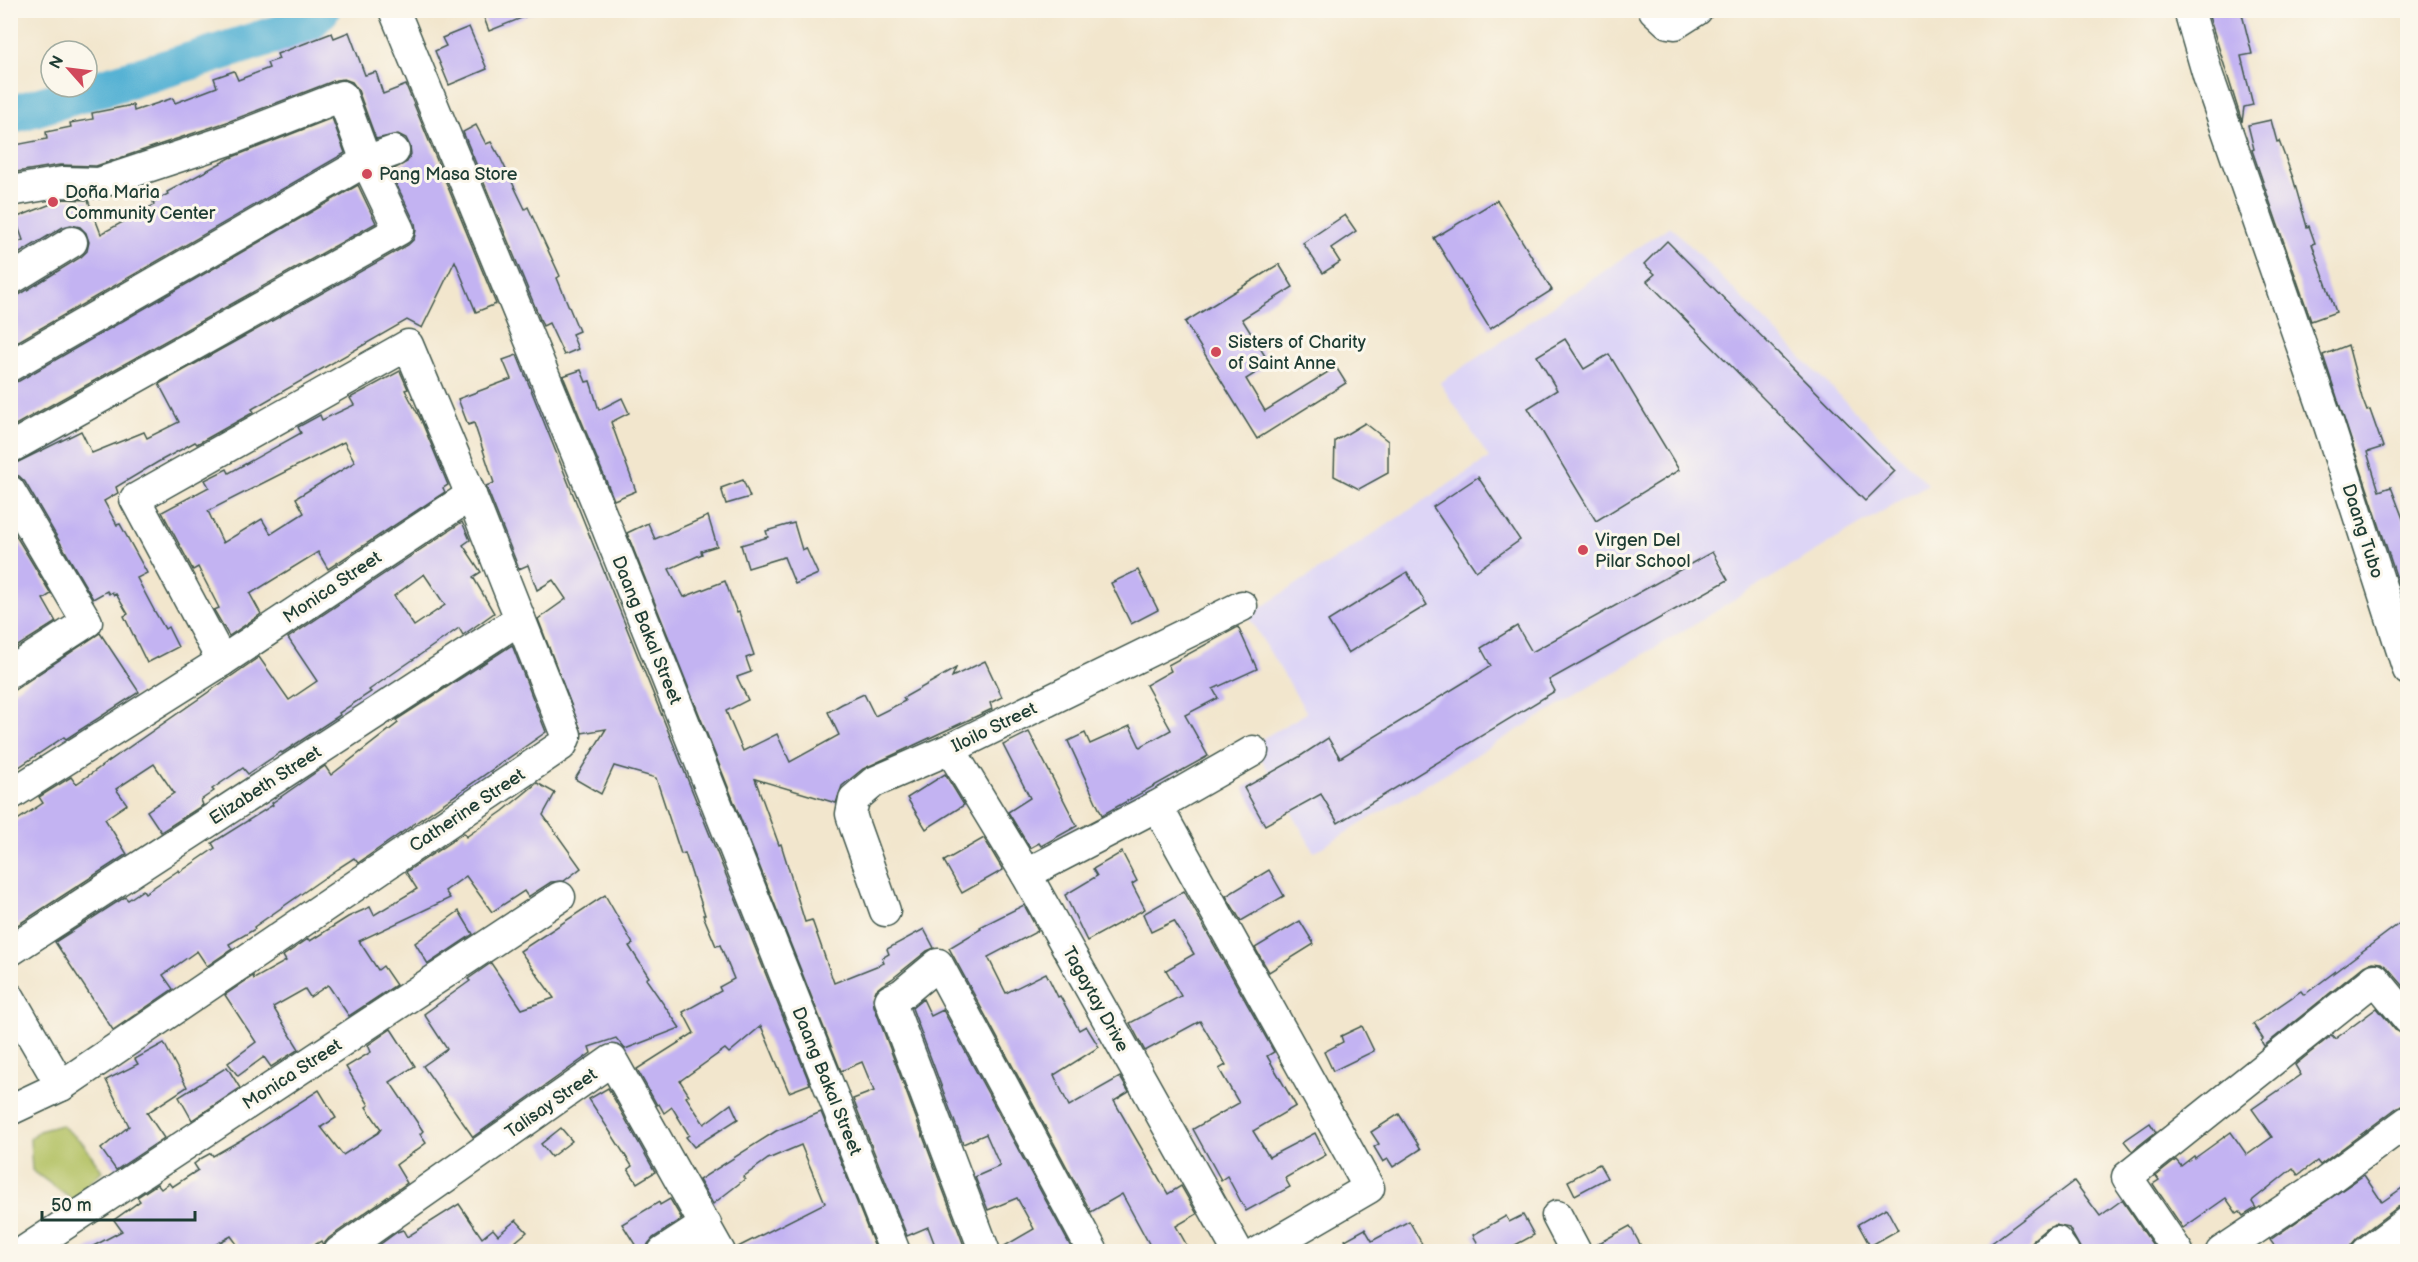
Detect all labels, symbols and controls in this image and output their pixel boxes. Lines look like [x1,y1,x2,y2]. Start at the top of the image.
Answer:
north arrow [39,39,99,99]
text: N [46,53,68,72]
place label: Pang Masa Store [379,164,518,185]
marker: Pang Masa Store [360,167,374,181]
place label: Doña Maria Community Center [65,182,216,224]
marker: Doña Maria Community Center [46,195,60,209]
place label: Sisters of Charity of Saint Anne [1228,332,1367,374]
marker: Sisters of Charity of Saint Anne [1209,345,1223,359]
street label: Daang Tubo [2337,481,2388,581]
place label: Virgen Del Pilar School [1595,530,1691,572]
marker: Virgen Del Pilar School [1576,543,1590,557]
street label: Monica Street [279,547,386,628]
street label: Daang Bakal Street [607,553,686,708]
street label: Iloilo Street [948,698,1041,757]
street label: Elizabeth Street [206,741,325,829]
street label: Catherine Street [406,764,529,857]
street label: Tagaytay Drive [1058,943,1133,1056]
street label: Daang Bakal Street [787,1004,866,1159]
street label: Monica Street [239,1034,346,1114]
street label: Talisay Street [501,1064,602,1143]
scale bar [42,1184,195,1222]
text: 50 m [51,1195,92,1216]

